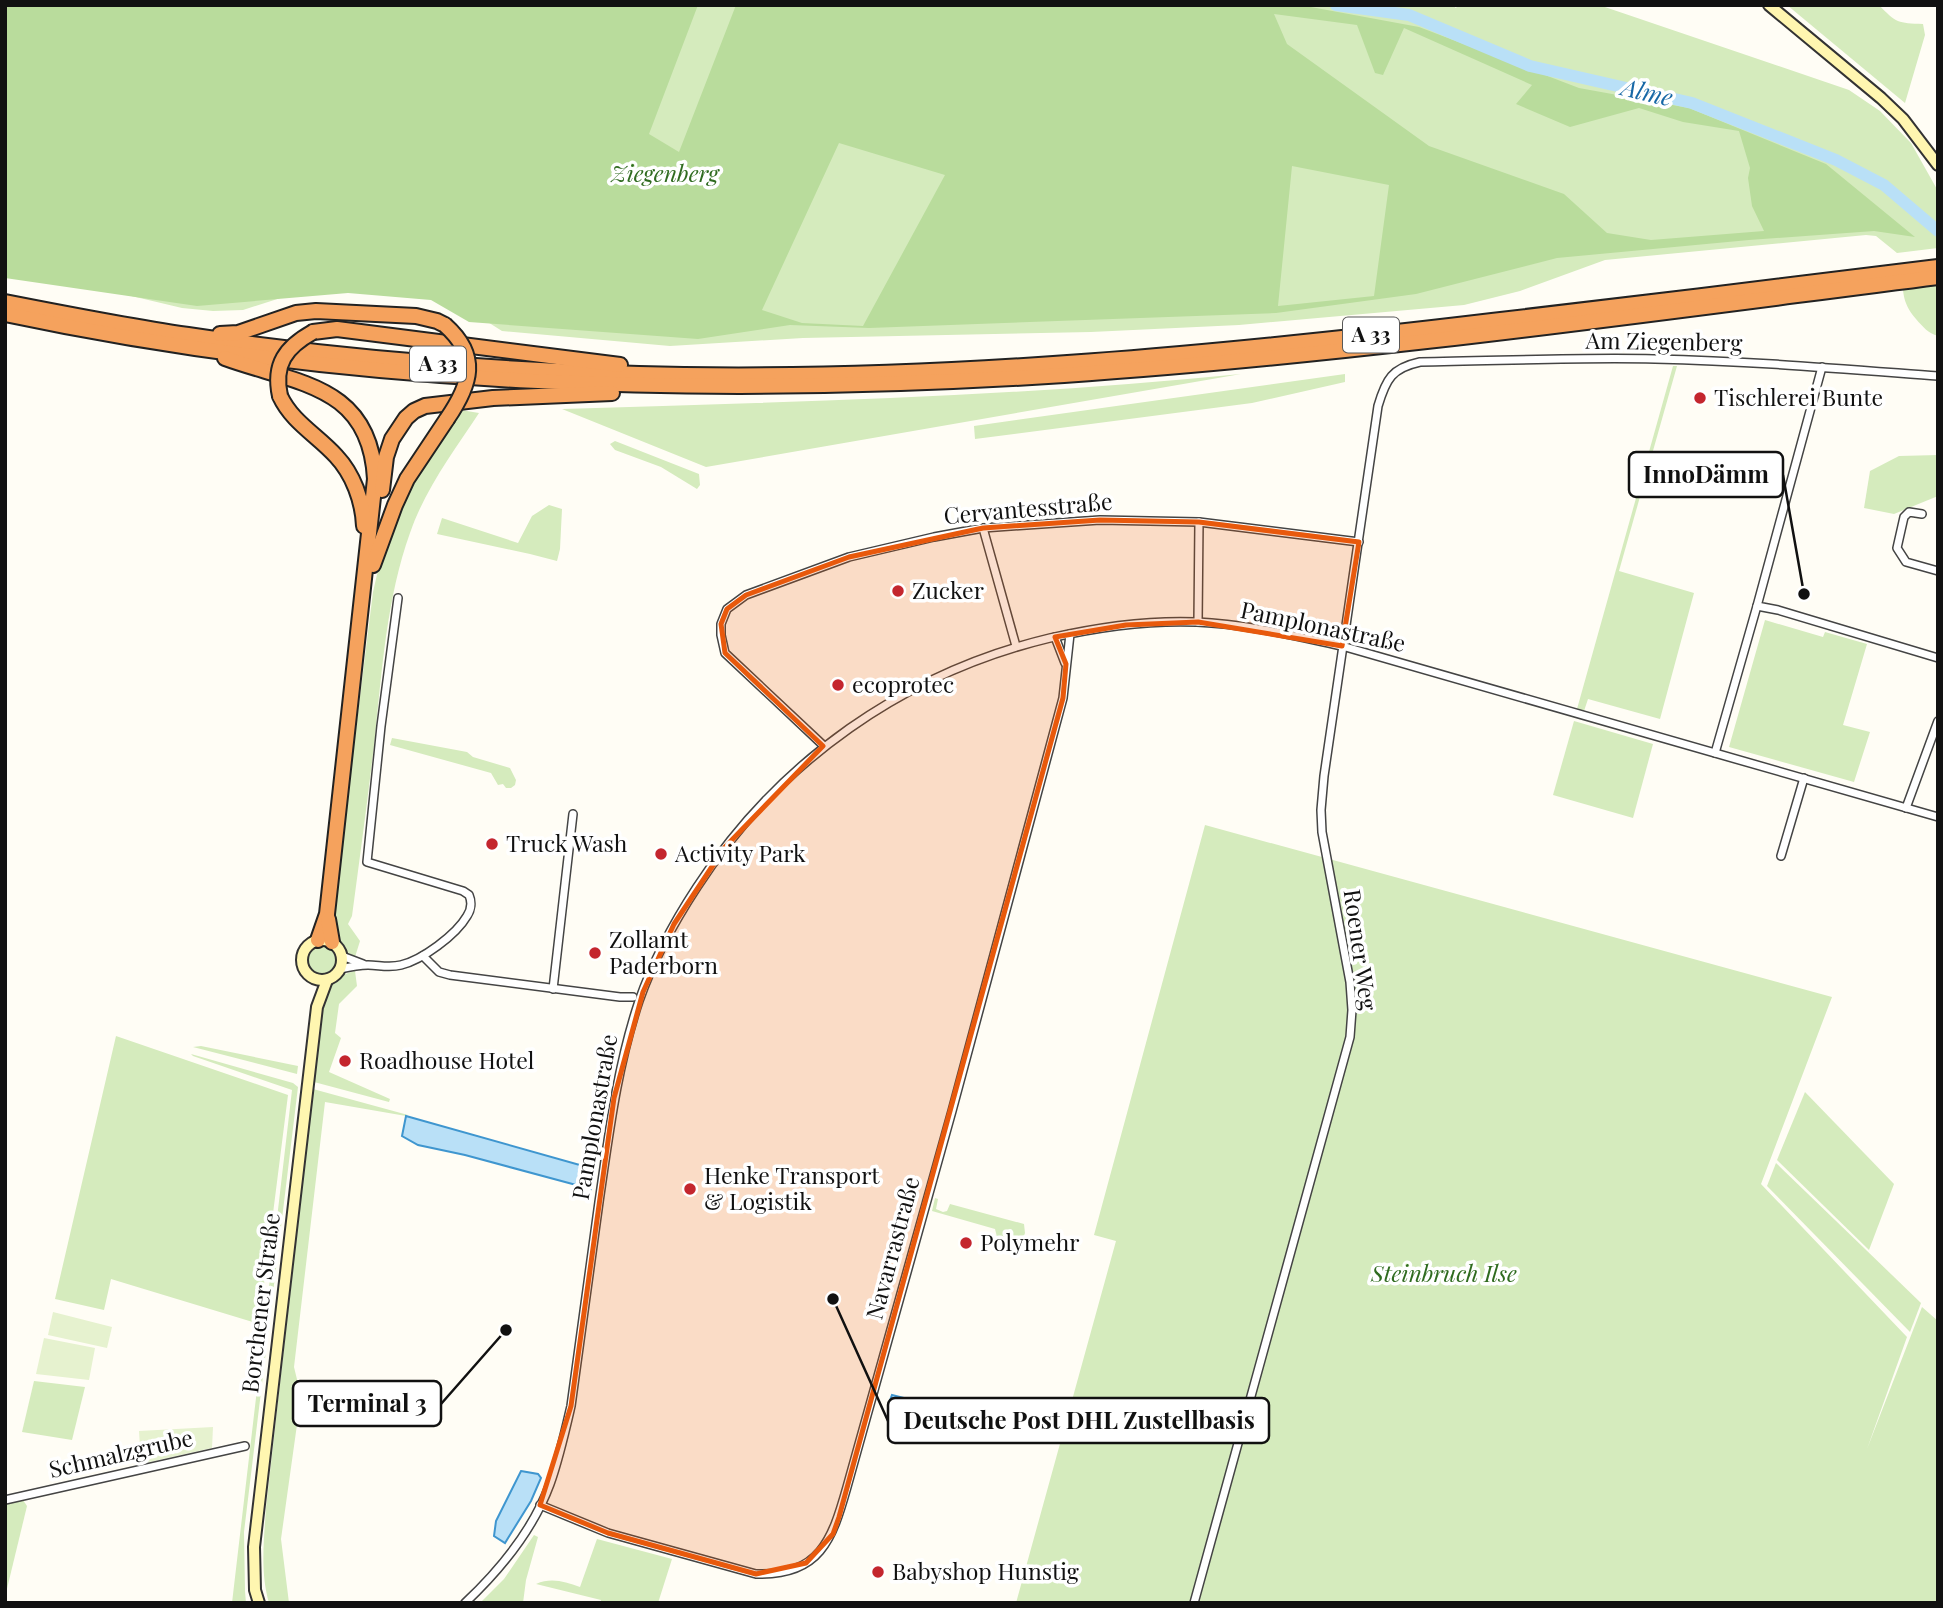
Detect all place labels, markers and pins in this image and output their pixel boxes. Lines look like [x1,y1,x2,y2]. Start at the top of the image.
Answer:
place label: Tischlerei Bunte [1714,381,1883,412]
marker: Tischlerei Bunte [1692,390,1708,406]
callout: InnoDämm [1629,452,1783,497]
place label: Zucker [912,574,984,605]
marker: Zucker [890,583,906,599]
place label: ecoprotec [852,668,954,699]
marker: ecoprotec [830,677,846,693]
place label: Truck Wash [506,827,628,858]
marker: Truck Wash [484,836,500,852]
place label: Activity Park [674,837,806,868]
marker: Activity Park [653,846,669,862]
place label: Zollamt Paderborn [609,923,718,980]
marker: Zollamt Paderborn [587,945,603,961]
place label: Roadhouse Hotel [359,1044,535,1075]
marker: Roadhouse Hotel [337,1053,353,1069]
place label: Henke Transport & Logistik [704,1159,880,1216]
marker: Henke Transport & Logistik [682,1181,698,1197]
place label: Polymehr [980,1226,1080,1257]
marker: Polymehr [958,1235,974,1251]
callout: Terminal 3 [293,1381,441,1426]
callout: Deutsche Post DHL Zustellbasis [888,1398,1269,1443]
place label: Babyshop Hunstig [892,1555,1079,1586]
marker: Babyshop Hunstig [870,1564,886,1580]

